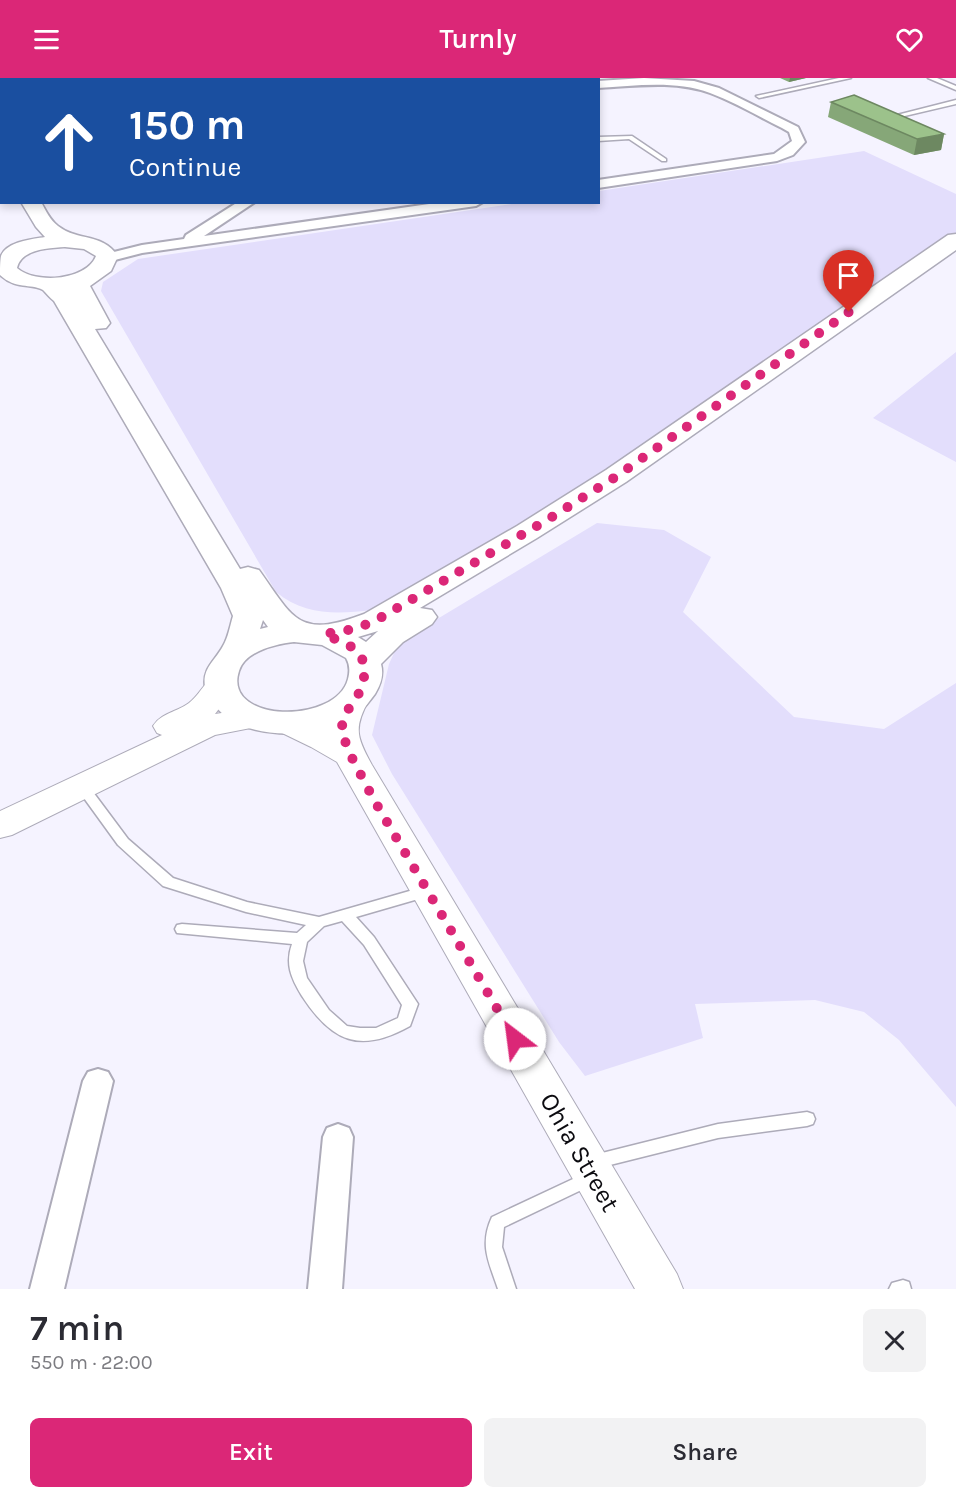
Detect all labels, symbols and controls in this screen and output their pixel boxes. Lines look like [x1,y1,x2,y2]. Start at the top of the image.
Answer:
icon: menu [30,23,63,56]
text: Turnly [439,23,517,55]
icon: heart [893,23,926,56]
text: 150 m [129,100,245,150]
icon: ahead [30,102,108,180]
text: Continue [129,151,241,183]
pin [823,250,874,312]
icon: arrive [832,259,865,292]
position arrow [483,1007,547,1071]
street label: Ohia Street [533,1087,626,1217]
text: 7 min [30,1307,124,1349]
button: close [863,1309,926,1372]
text: 550 m · 22:00 [30,1351,153,1374]
button: Exit [30,1418,472,1487]
button: Share [484,1418,926,1487]

